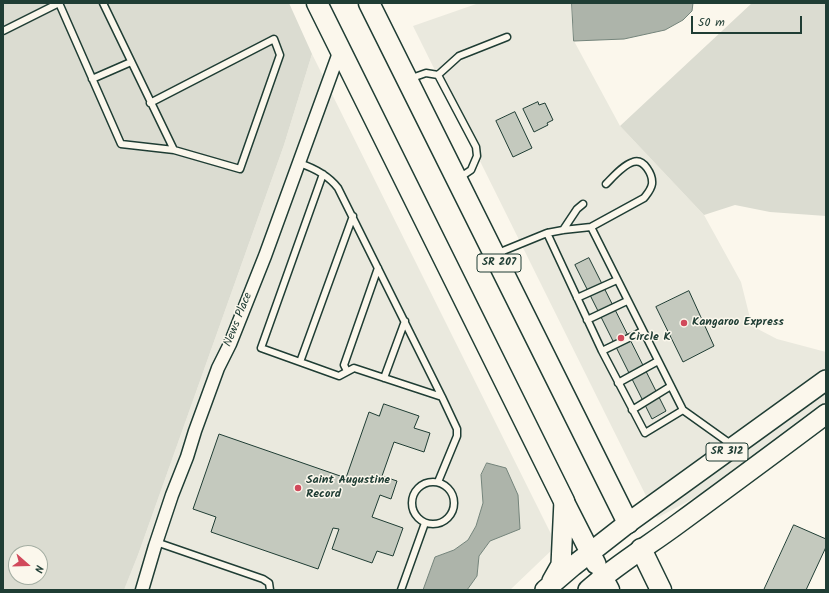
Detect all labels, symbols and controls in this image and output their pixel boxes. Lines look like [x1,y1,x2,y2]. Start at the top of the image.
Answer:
scale bar [693,8,804,34]
text: 50 m [698,13,725,32]
road number: SR 207 [477,254,521,272]
street label: News Place [222,291,256,349]
place label: Kangaroo Express [692,316,784,330]
marker: Kangaroo Express [679,318,689,328]
place label: Circle K [629,331,671,345]
marker: Circle K [616,333,626,343]
road number: SR 312 [706,443,748,461]
place label: Saint Augustine Record [306,474,390,502]
marker: Saint Augustine Record [293,483,303,493]
north arrow [8,545,48,585]
text: N [29,562,48,575]

